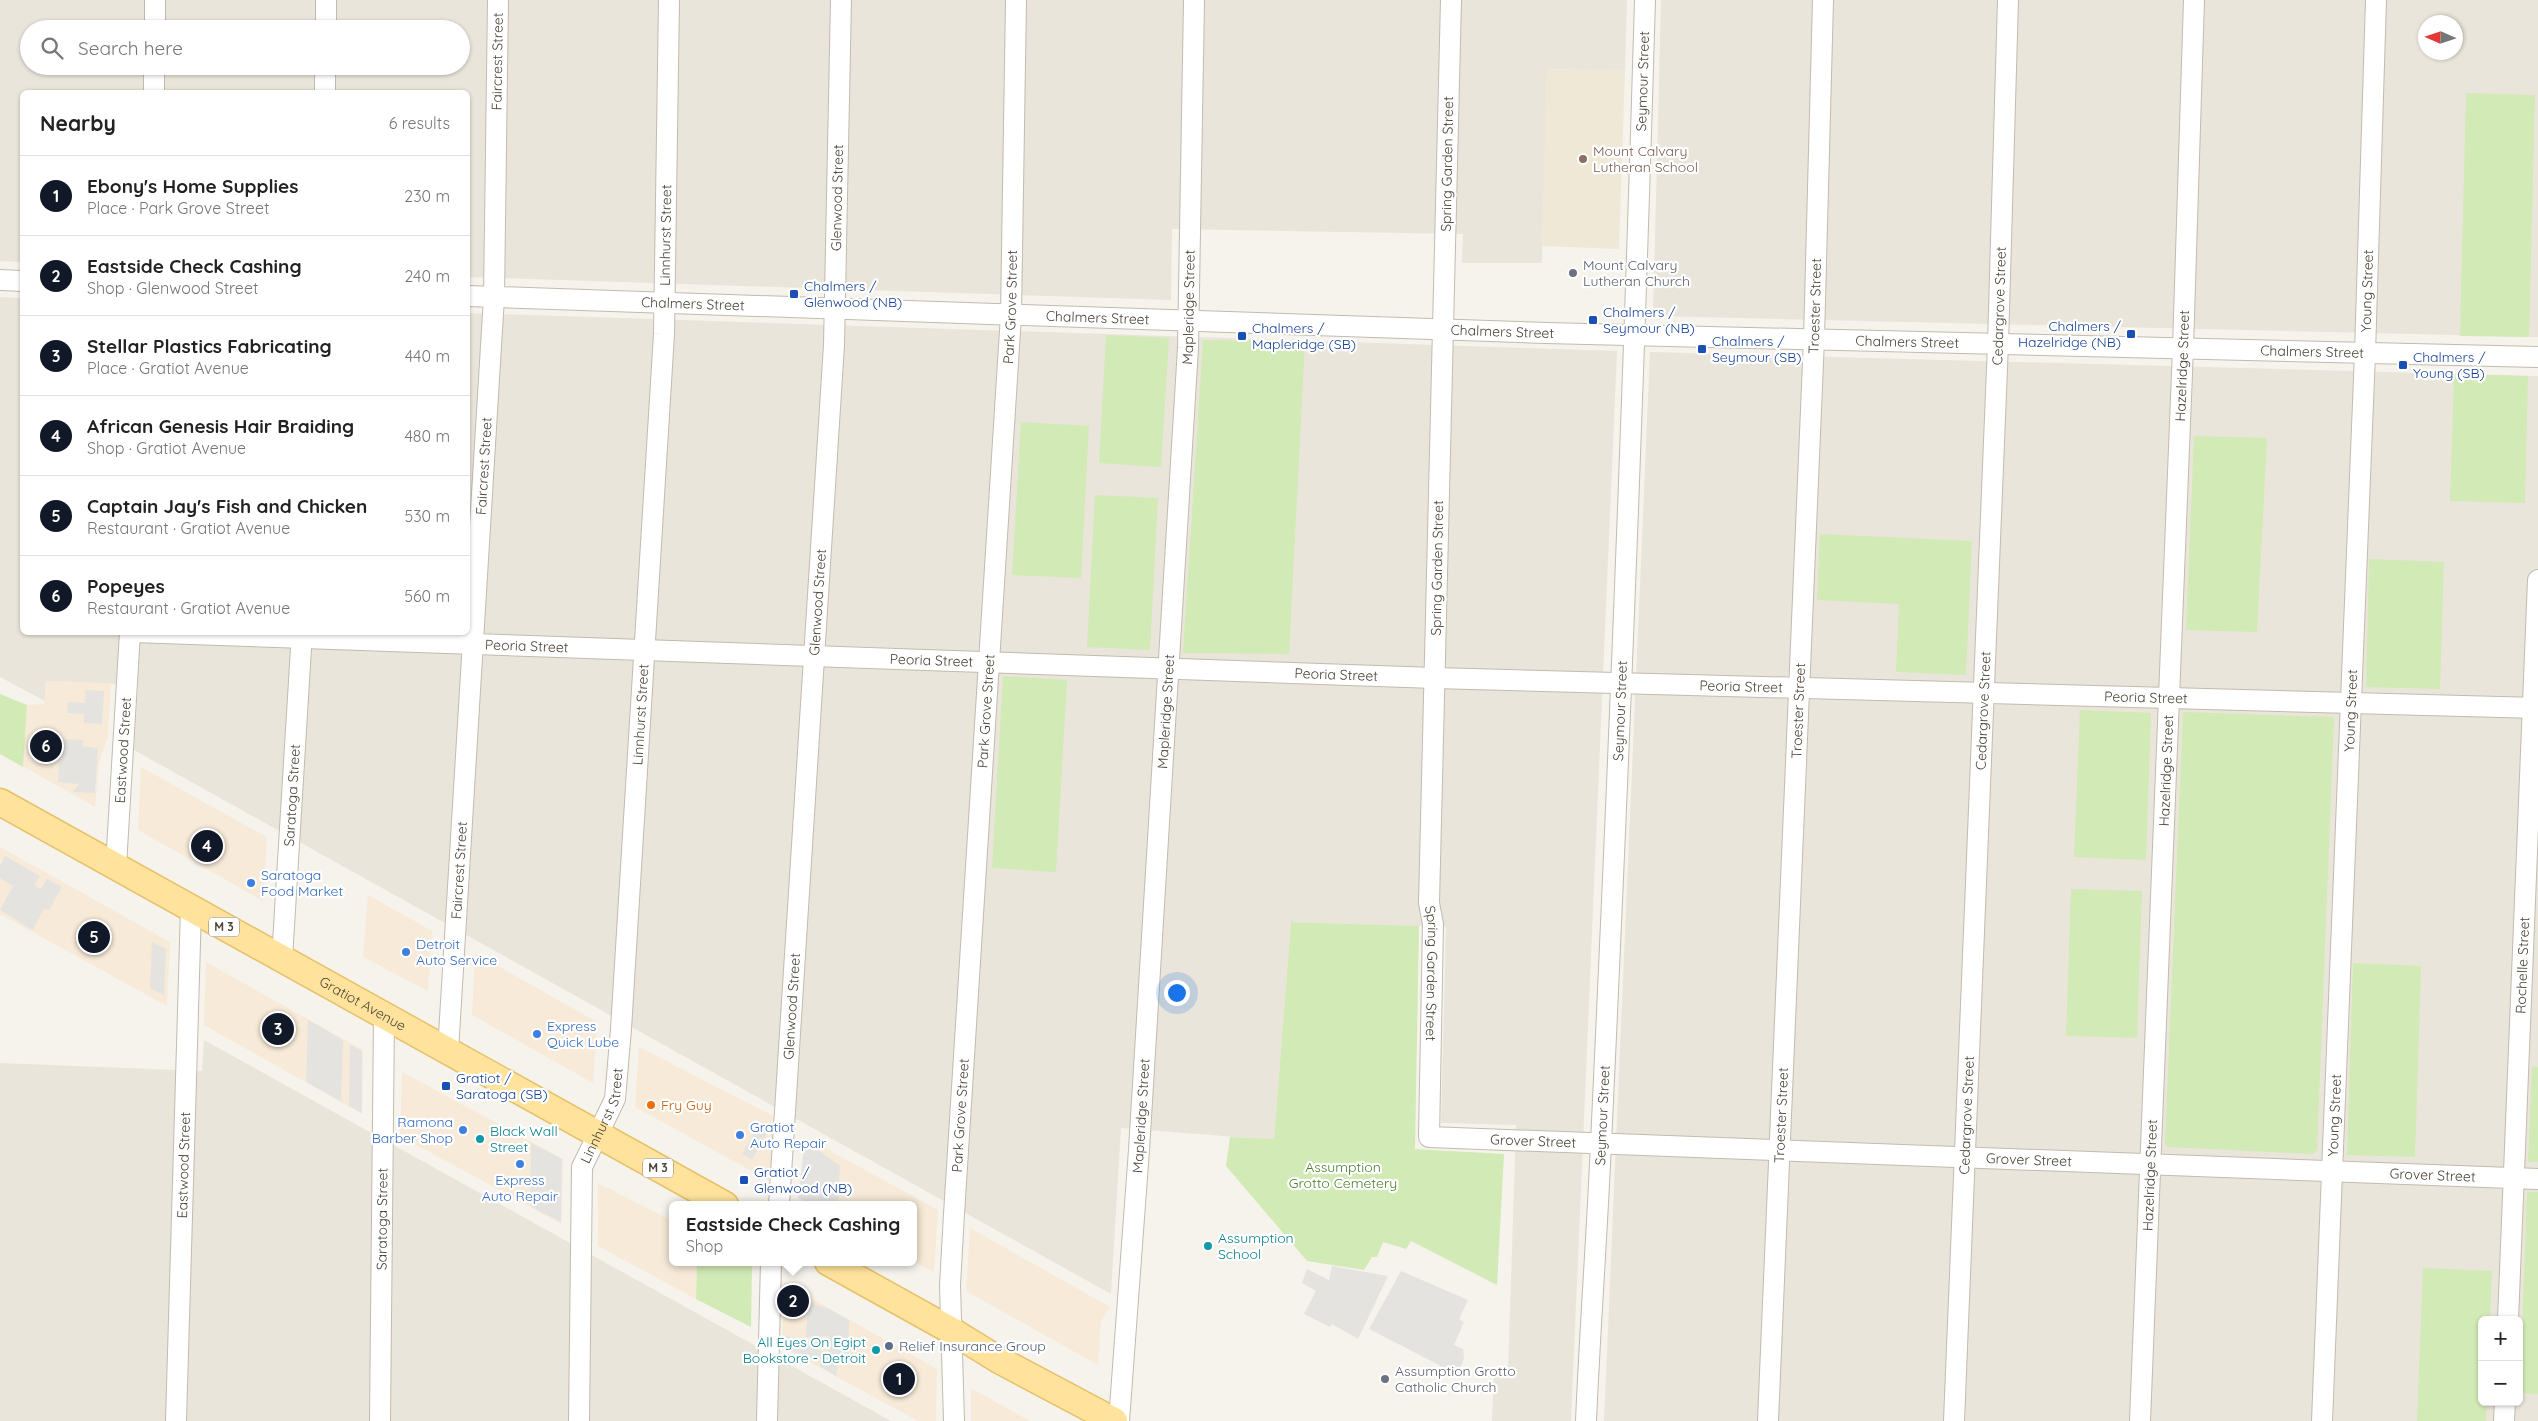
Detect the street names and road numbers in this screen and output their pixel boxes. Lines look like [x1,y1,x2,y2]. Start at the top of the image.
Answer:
street label: Faircrest Street [488,12,507,111]
street label: Seymour Street [1632,31,1653,132]
street label: Spring Garden Street [1437,96,1457,232]
street label: Glenwood Street [827,144,847,251]
street label: Linnhurst Street [656,184,675,286]
street label: Cedargrove Street [1988,246,2010,366]
street label: Mapleridge Street [1178,249,1199,365]
street label: Young Street [2357,249,2377,332]
street label: Park Grove Street [999,250,1021,365]
street label: Troester Street [1804,258,1825,354]
street label: Chalmers Street [641,293,745,314]
street label: Chalmers Street [1046,307,1150,328]
street label: Hazelridge Street [2171,309,2193,422]
street label: Chalmers Street [1450,321,1555,342]
street label: Chalmers Street [1855,331,1960,352]
street label: Chalmers Street [2260,341,2364,362]
street label: Faircrest Street [472,416,496,516]
street label: Spring Garden Street [1427,500,1447,636]
street label: Glenwood Street [805,548,830,656]
street label: Peoria Street [485,635,569,656]
street label: Peoria Street [889,650,974,671]
street label: Cedargrove Street [1972,651,1994,770]
street label: Park Grove Street [973,653,998,769]
street label: Mapleridge Street [1153,653,1178,769]
street label: Seymour Street [1609,660,1631,761]
street label: Troester Street [1787,662,1809,759]
street label: Linnhurst Street [628,663,653,766]
street label: Peoria Street [1294,664,1379,685]
street label: Young Street [2340,669,2361,752]
street label: Peoria Street [1699,676,1783,696]
street label: Peoria Street [2104,687,2188,707]
street label: Eastwood Street [111,696,135,804]
street label: Hazelridge Street [2155,714,2177,827]
street label: Saratoga Street [280,743,304,847]
street label: Faircrest Street [447,821,471,920]
street label: Spring Garden Street [1421,904,1442,1042]
street label: Rochelle Street [2511,916,2533,1014]
road number: M 3 [209,918,239,936]
street label: Glenwood Street [779,952,804,1060]
street label: Gratiot Avenue [316,972,409,1035]
street label: Cedargrove Street [1955,1055,1978,1175]
street label: Park Grove Street [948,1058,973,1173]
street label: Mapleridge Street [1128,1058,1154,1174]
street label: Seymour Street [1591,1065,1614,1166]
street label: Linnhurst Street [576,1067,627,1166]
street label: Troester Street [1770,1067,1792,1164]
street label: Young Street [2324,1073,2345,1157]
street label: Eastwood Street [173,1111,194,1219]
street label: Hazelridge Street [2139,1119,2161,1231]
street label: Grover Street [1490,1130,1577,1152]
street label: Grover Street [1986,1149,2072,1170]
road number: M 3 [643,1158,673,1178]
street label: Grover Street [2389,1164,2476,1186]
street label: Saratoga Street [372,1167,392,1270]

